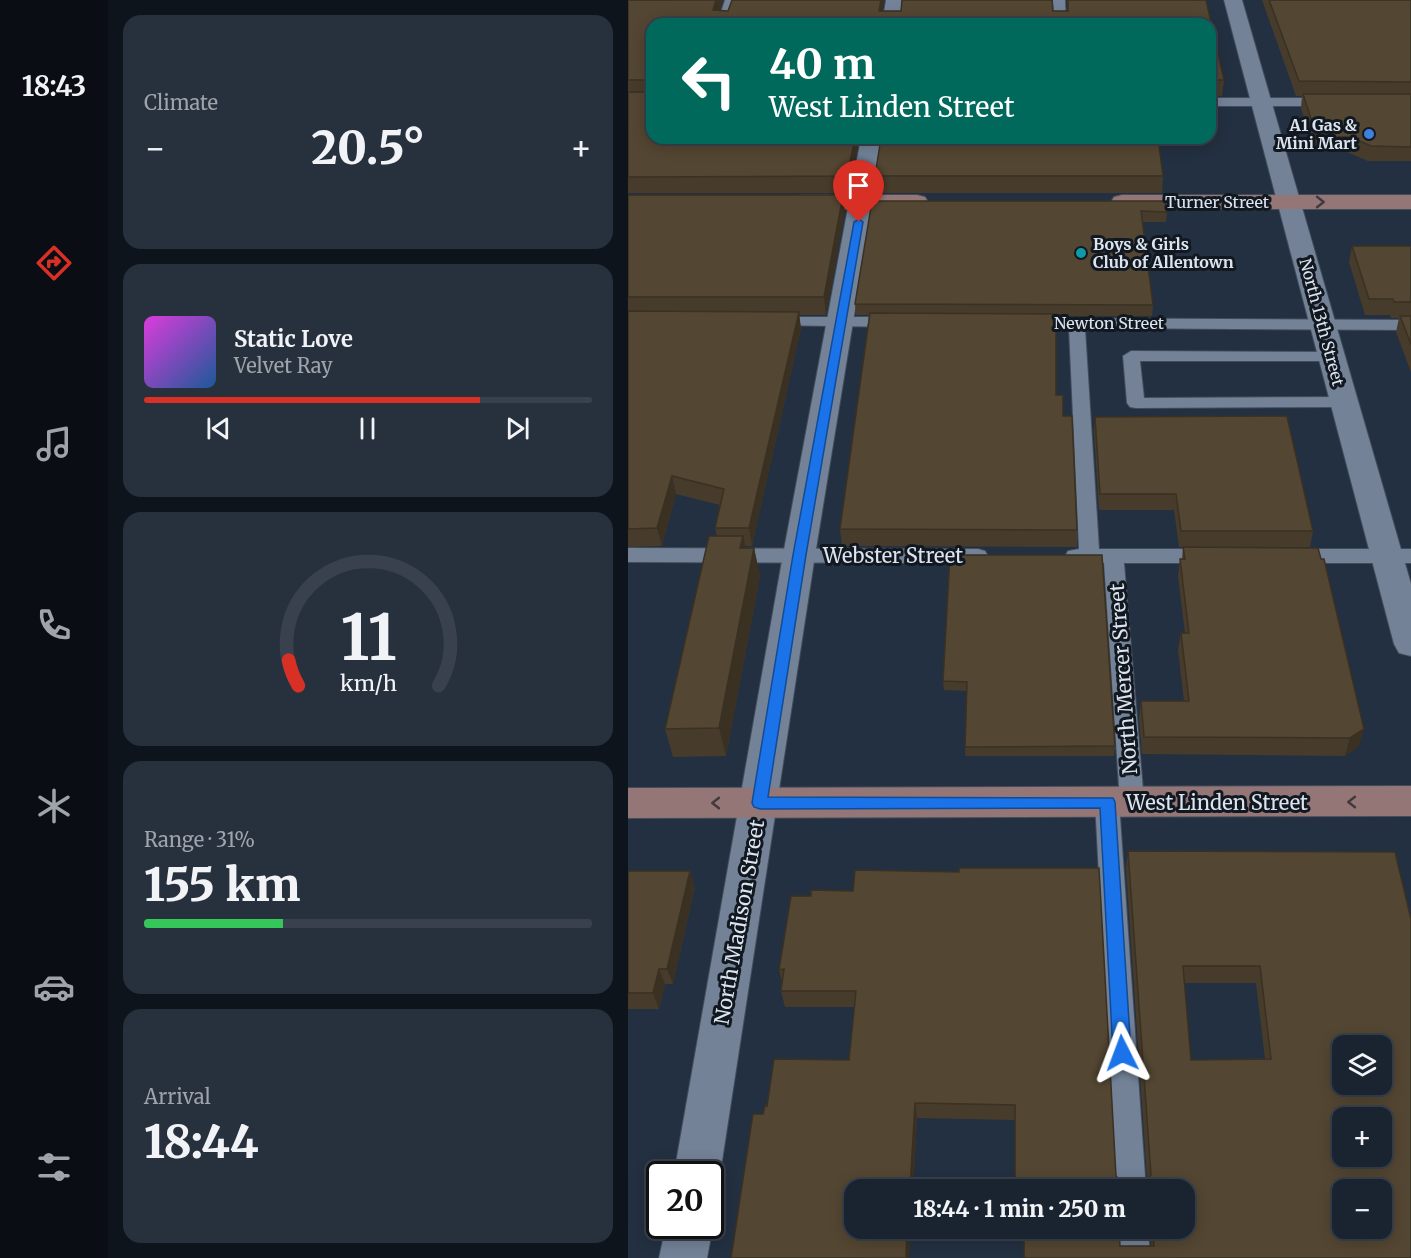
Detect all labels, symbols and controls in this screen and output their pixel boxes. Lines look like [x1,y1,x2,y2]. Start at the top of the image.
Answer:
text: 40 m [769,38,875,90]
icon: left [670,42,748,120]
text: 18:43 [22,69,86,103]
text: Climate [144,90,218,115]
text: West Linden Street [769,90,1014,124]
place label: A1 Gas & Mini Mart [1276,115,1358,153]
text: 20.5° [311,120,425,176]
marker: A1 Gas & Mini Mart [1362,127,1376,141]
text: − [144,128,166,169]
text: + [570,128,592,169]
pin [833,160,884,222]
icon: arrive [842,169,875,202]
street label: Turner Street [1165,192,1270,212]
one-way arrow [1315,196,1324,208]
place label: Boys & Girls Club of Allentown [1093,234,1234,272]
icon: directions [33,242,75,284]
marker: Boys & Girls Club of Allentown [1074,246,1088,260]
street label: North 13th Street [1295,256,1349,389]
street label: Newton Street [1054,313,1165,333]
text: Static Love [234,325,353,353]
text: Velvet Ray [234,353,333,378]
icon: previous [202,412,235,445]
icon: pause [351,412,384,445]
icon: next [501,412,534,445]
icon: music [33,423,75,465]
street label: Webster Street [822,543,963,568]
street label: North Mercer Street [1104,582,1142,775]
text: 11 [340,599,396,677]
icon: phone [33,604,75,646]
text: km/h [340,670,396,697]
icon: climate [33,785,75,827]
street label: West Linden Street [1125,790,1308,815]
one-way arrow [1348,796,1357,808]
one-way arrow [712,797,721,809]
street label: North Madison Street [709,817,769,1026]
text: Range · 31% [144,827,255,852]
text: 155 km [144,857,300,913]
icon: car [33,966,75,1008]
position arrow [1090,1021,1154,1085]
map controls [1332,1035,1392,1239]
button: layers [1332,1035,1392,1095]
text: Arrival [144,1084,211,1109]
button: + [1332,1107,1392,1167]
text: 18:44 [144,1114,259,1170]
icon: filters [33,1146,75,1188]
speed limit sign: 20 [646,1161,724,1239]
button: − [1332,1179,1392,1239]
text: 18:44 · 1 min · 250 m [913,1195,1126,1223]

